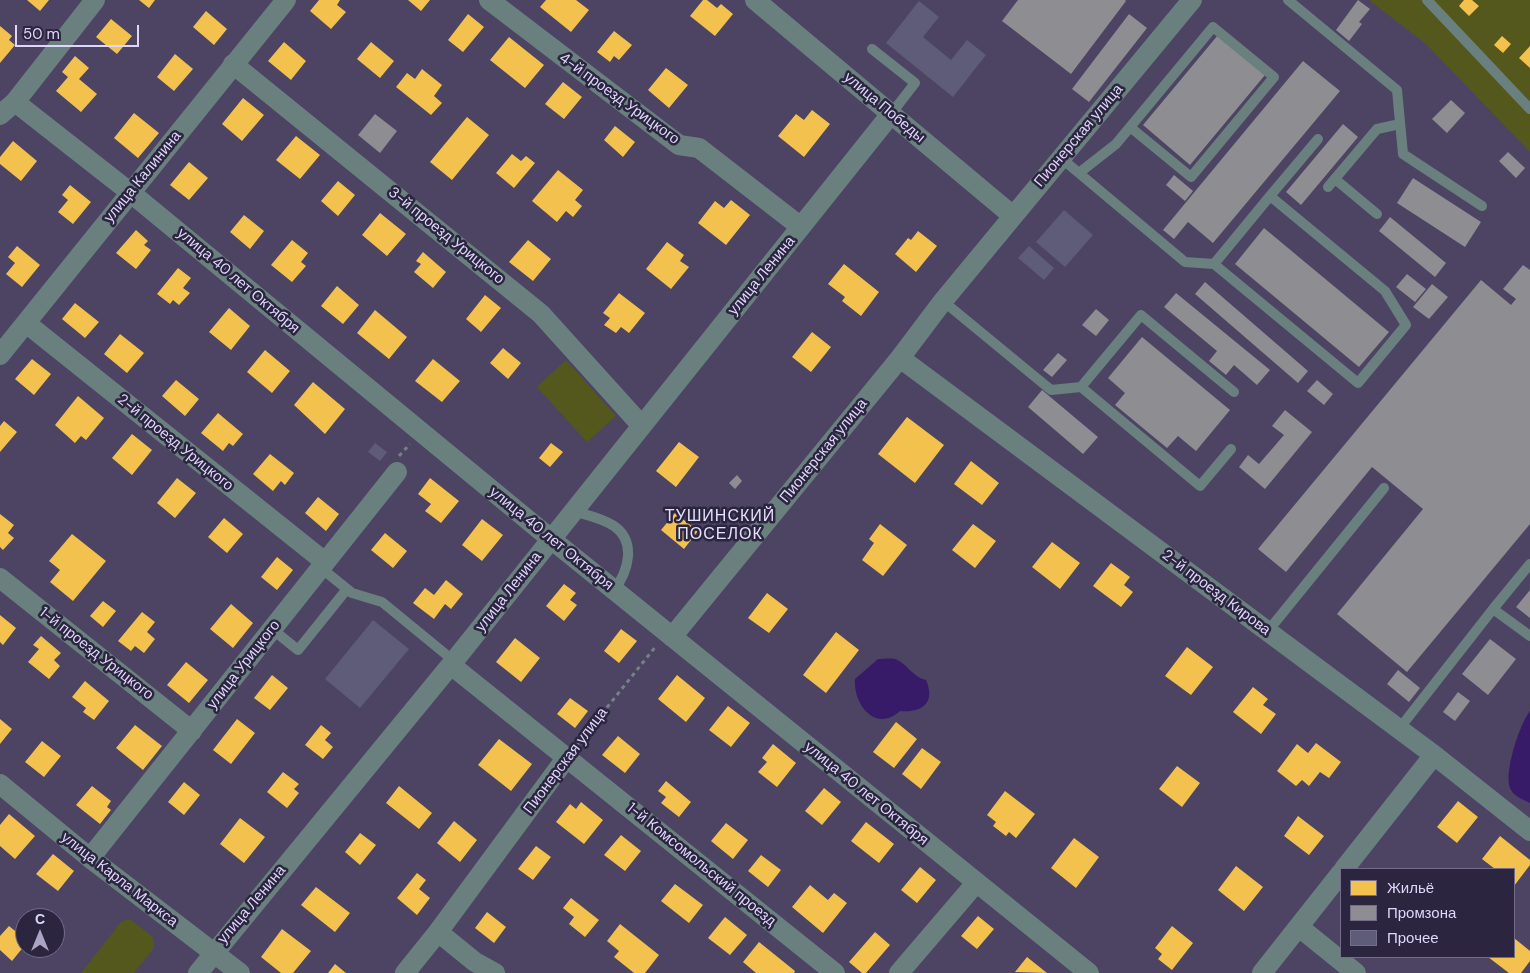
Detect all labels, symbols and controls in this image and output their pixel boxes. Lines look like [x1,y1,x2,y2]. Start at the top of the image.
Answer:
scale bar [18,15,141,47]
text: 50 m [23,24,60,44]
street label: 4-й проезд Урицкого [555,49,683,149]
street label: улица Победы [840,69,928,147]
street label: Пионерская улица [1031,81,1127,191]
street label: улица Калинина [101,128,185,226]
street label: 3-й проезд Урицкого [384,184,508,288]
street label: улица 40 лет Октября [173,225,303,337]
street label: улица Ленина [725,233,799,319]
street label: 2-й проезд Урицкого [113,391,237,495]
street label: Пионерская улица [777,395,871,507]
street label: улица 40 лет Октября [485,483,617,595]
district label: ТУШИНСКИЙ ПОСЕЛОК [664,507,776,545]
street label: 2-й проезд Кирова [1158,546,1274,640]
street label: улица Ленина [472,548,546,636]
street label: 1-й проезд Урицкого [35,604,157,704]
street label: улица Урицкого [204,617,284,713]
street label: Пионерская улица [520,704,612,818]
street label: улица 40 лет Октября [800,738,932,850]
street label: 1-й Комсомольский проезд [623,799,779,931]
street label: улица Карла Маркса [57,829,181,931]
street label: улица Ленина [214,862,290,948]
legend [1340,868,1515,958]
text: Жильё [1387,878,1434,898]
text: Промзона [1387,903,1456,923]
north arrow [15,908,65,958]
text: С [35,910,45,928]
text: Прочее [1387,928,1439,948]

